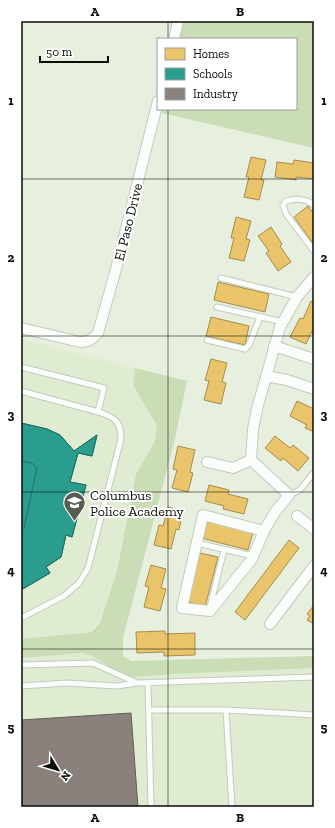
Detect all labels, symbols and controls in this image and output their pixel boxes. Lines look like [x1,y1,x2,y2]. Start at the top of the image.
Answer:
text: A [91,4,100,19]
text: B [236,4,244,19]
scale bar [40,38,108,64]
legend [157,38,297,110]
text: 50 m [46,45,73,59]
text: Homes [193,47,229,61]
text: Schools [193,67,232,81]
text: Industry [193,87,239,101]
text: 1 [8,93,14,108]
text: 1 [321,93,327,108]
street label: El Paso Drive [111,181,146,263]
text: 2 [8,250,15,265]
text: 2 [321,250,328,265]
text: 3 [8,407,15,422]
text: 3 [321,407,328,422]
place label: Columbus Police Academy [90,487,184,520]
school or university icon: Columbus Police Academy [61,490,87,523]
text: 4 [7,563,15,578]
text: 4 [320,563,328,578]
text: 5 [8,720,15,735]
text: 5 [321,720,328,735]
north arrow [38,750,78,790]
text: N [57,769,73,784]
text: A [91,810,100,825]
text: B [236,810,244,825]

